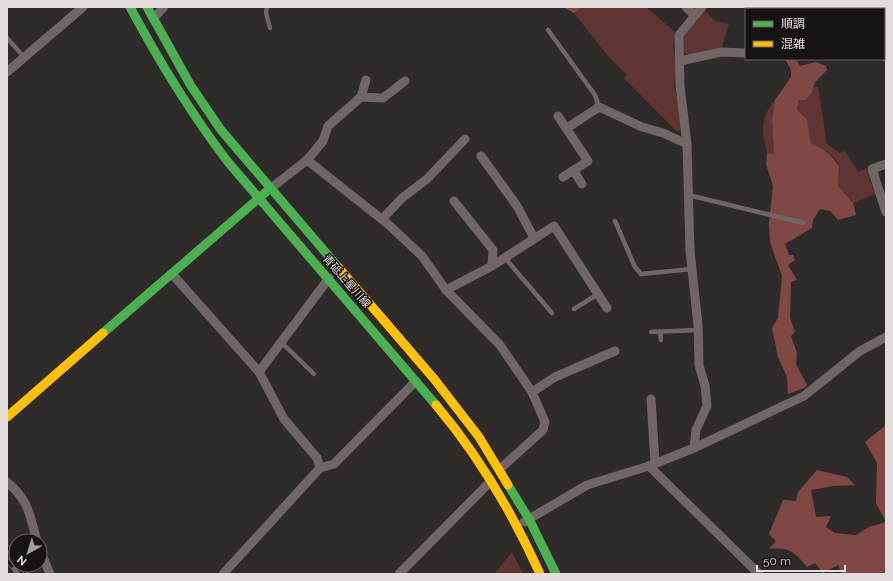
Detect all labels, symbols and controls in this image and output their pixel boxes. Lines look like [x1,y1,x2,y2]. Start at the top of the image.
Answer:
legend [745,8,885,60]
text: 順調 [781,17,805,31]
text: 混雑 [781,37,805,51]
street label: 青砥上星川線 [320,252,373,310]
north arrow [8,533,48,573]
scale bar [757,547,845,573]
text: N [15,553,29,568]
text: 50 m [763,554,791,568]

